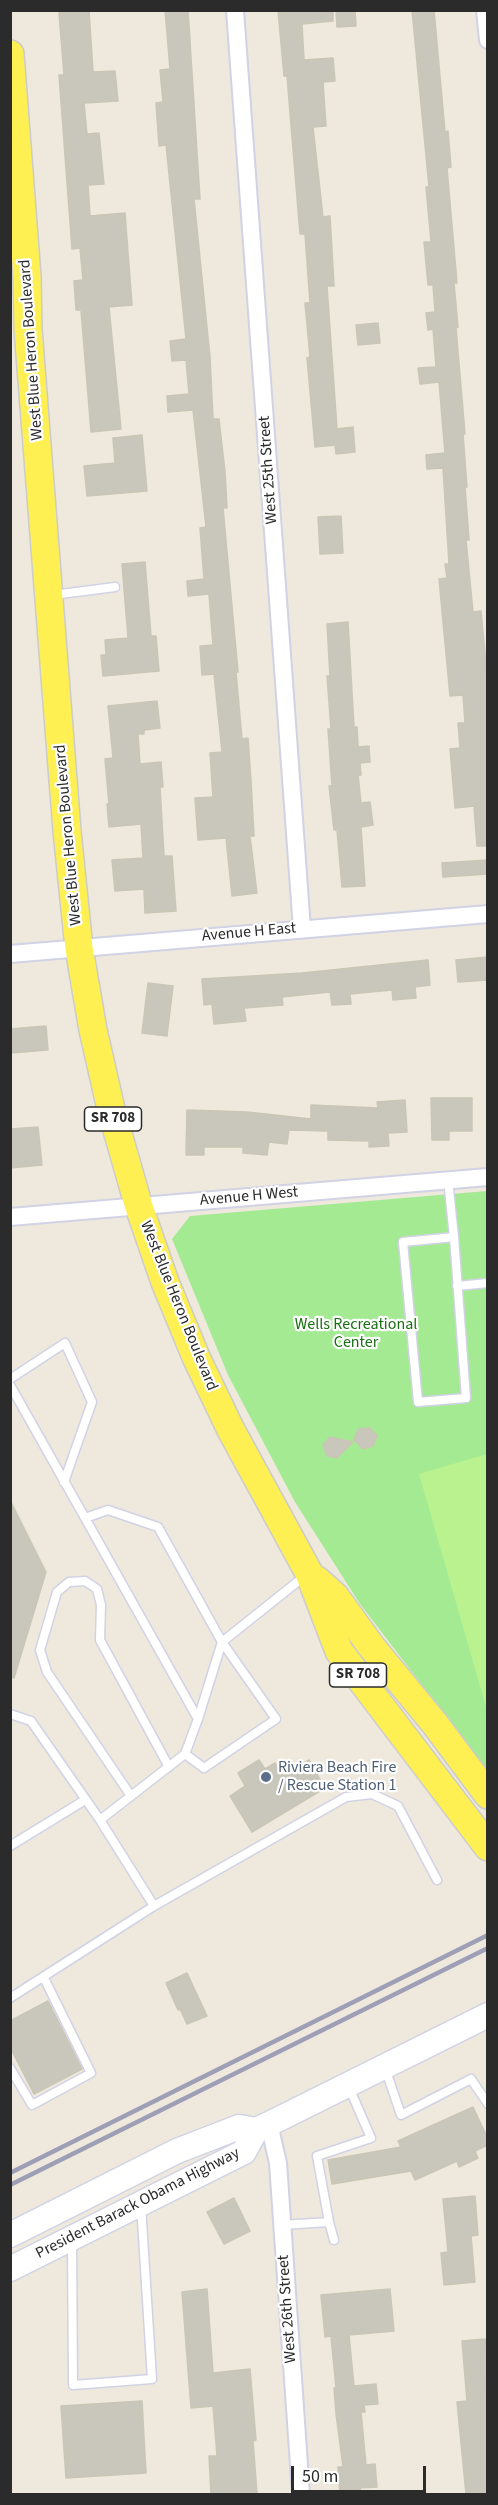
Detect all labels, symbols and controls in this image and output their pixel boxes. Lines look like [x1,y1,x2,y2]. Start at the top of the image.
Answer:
street label: West Blue Heron Boulevard [16,259,48,441]
street label: West 25th Street [256,415,282,525]
street label: West Blue Heron Boulevard [52,744,86,926]
street label: Avenue H East [201,919,297,947]
road number: SR 708 [84,1107,142,1131]
street label: Avenue H West [199,1183,299,1211]
street label: West Blue Heron Boulevard [135,1218,221,1394]
park label: Wells Recreational Center [295,1315,417,1353]
road number: SR 708 [330,1663,386,1687]
place label: Riviera Beach Fire / Rescue Station 1 [278,1758,397,1796]
marker: Riviera Beach Fire / Rescue Station 1 [259,1770,273,1784]
street label: President Barack Obama Highway [33,2144,243,2264]
street label: West 26th Street [275,2254,301,2364]
scale bar [294,2454,429,2492]
text: 50 m [302,2464,338,2489]

